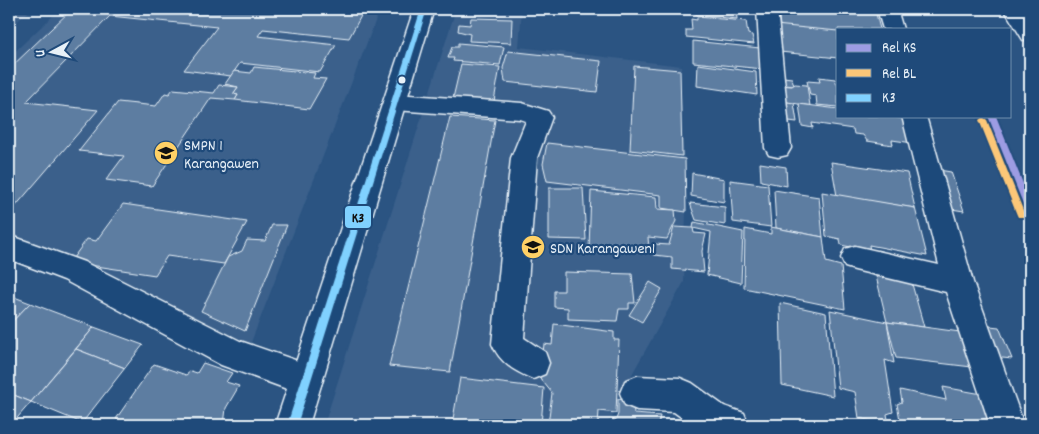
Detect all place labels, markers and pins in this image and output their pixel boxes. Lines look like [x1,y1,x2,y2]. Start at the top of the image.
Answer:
unlabelled marker [397,75,407,85]
place label: SMPN 1 Karangawen [184,135,259,176]
school or university icon: SMPN 1 Karangawen [153,140,179,166]
school or university icon: SDN Karangawen1 [520,234,546,260]
place label: SDN Karangawen1 [550,238,655,261]

